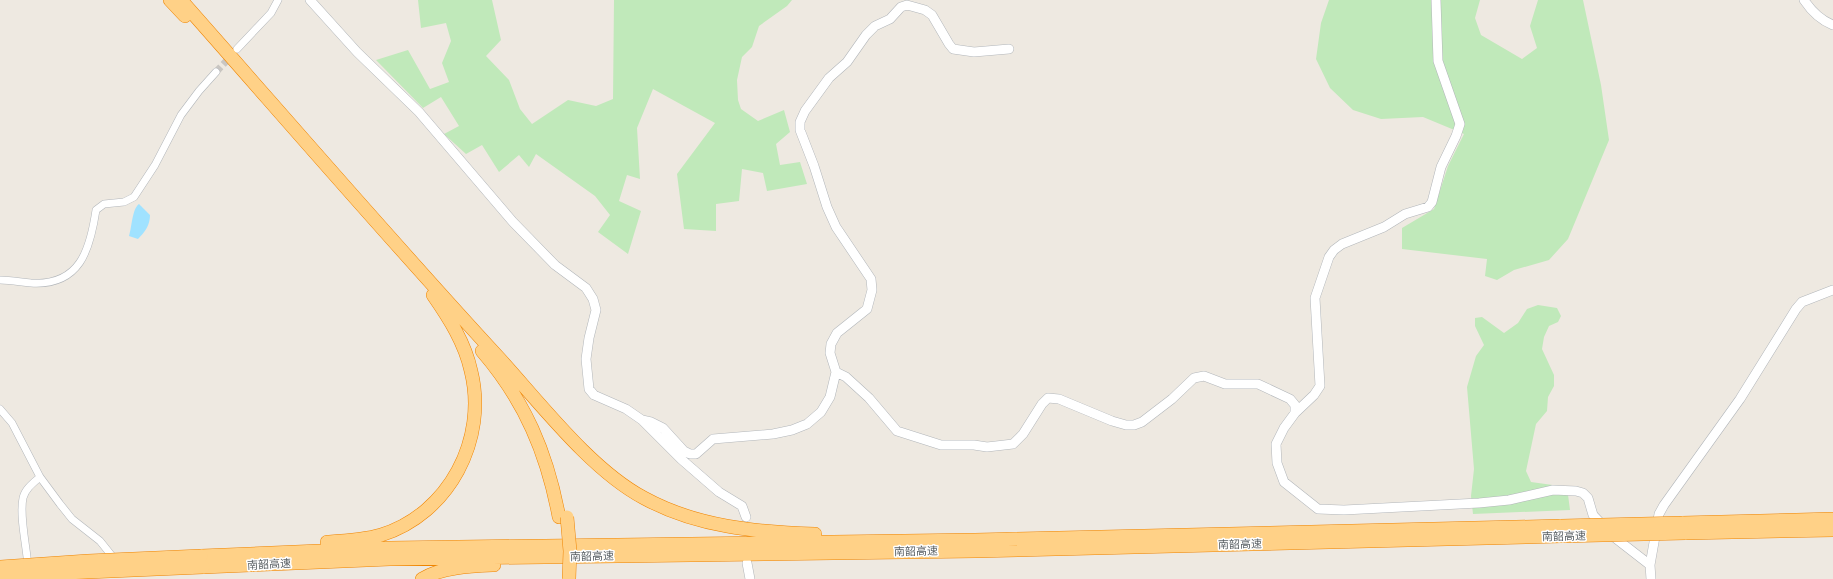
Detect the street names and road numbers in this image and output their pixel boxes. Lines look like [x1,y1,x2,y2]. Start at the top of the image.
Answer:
street label: 南韶高速 [1542,529,1586,543]
street label: 南韶高速 [1218,537,1262,551]
street label: 南韶高速 [894,544,938,558]
street label: 南韶高速 [570,549,614,563]
street label: 南韶高速 [247,556,291,572]

